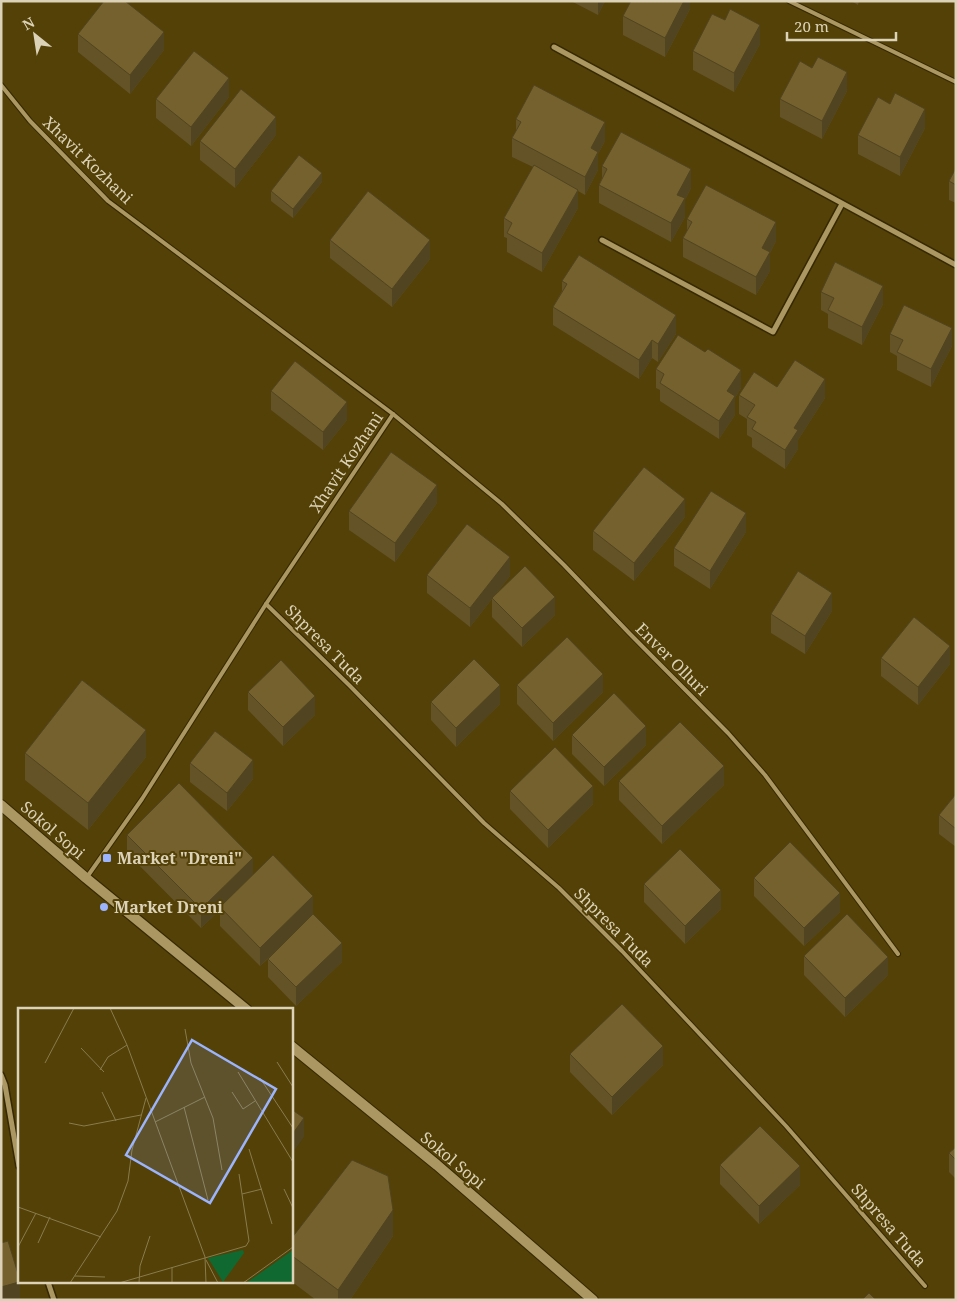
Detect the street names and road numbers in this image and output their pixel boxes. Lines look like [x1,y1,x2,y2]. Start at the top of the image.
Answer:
street label: Xhavit Kozhani [38,112,138,208]
street label: Xhavit Kozhani [304,407,388,517]
street label: Shpresa Tuda [280,599,370,689]
street label: Enver Olluri [631,618,713,700]
street label: Sokol Sopi [16,796,90,864]
street label: Shpresa Tuda [569,882,659,972]
street label: Sokol Sopi [416,1126,490,1194]
street label: Shpresa Tuda [847,1179,931,1271]

